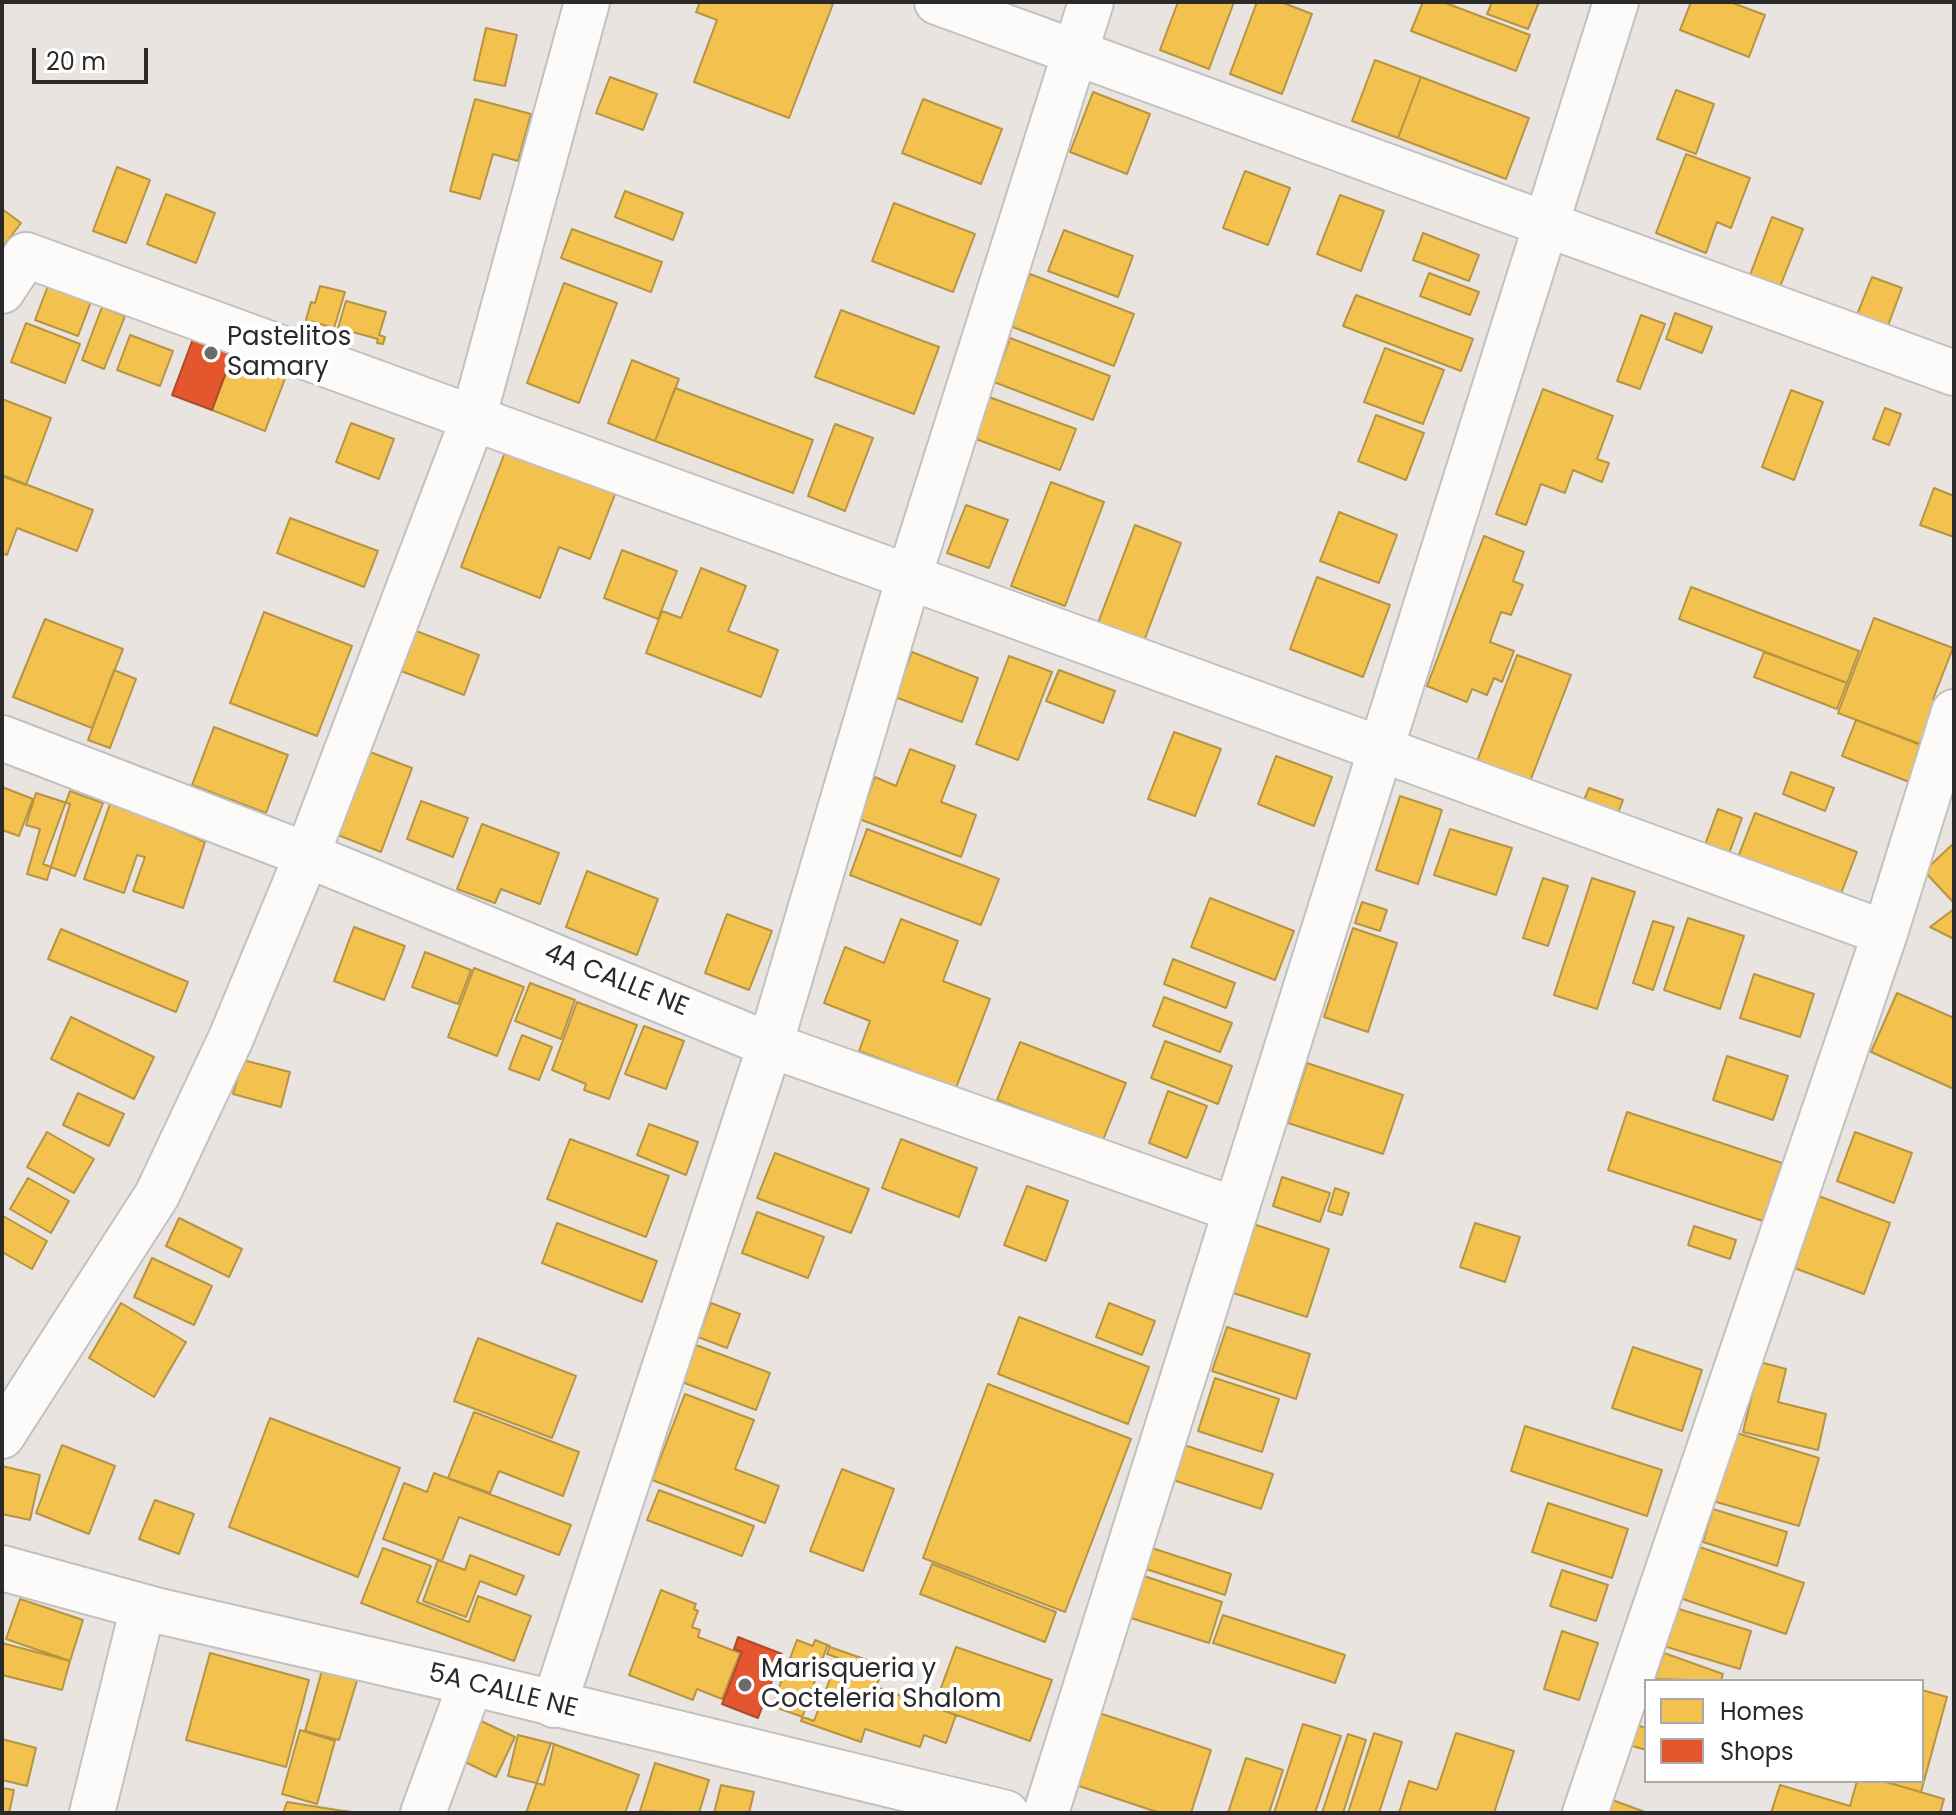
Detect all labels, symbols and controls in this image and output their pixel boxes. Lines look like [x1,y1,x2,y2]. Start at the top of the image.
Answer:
scale bar [36,32,152,82]
text: 20 m [46,45,106,78]
place label: Pastelitos Samary [227,322,351,384]
marker: Pastelitos Samary [202,344,220,362]
street label: 4A CALLE NE [539,938,693,1024]
place label: Marisqueria y Cocteleria Shalom [761,1654,1001,1716]
street label: 5A CALLE NE [425,1658,581,1726]
marker: Marisqueria y Cocteleria Shalom [736,1676,754,1694]
legend [1644,1679,1924,1783]
text: Homes [1720,1695,1804,1728]
text: Shops [1720,1735,1794,1768]

